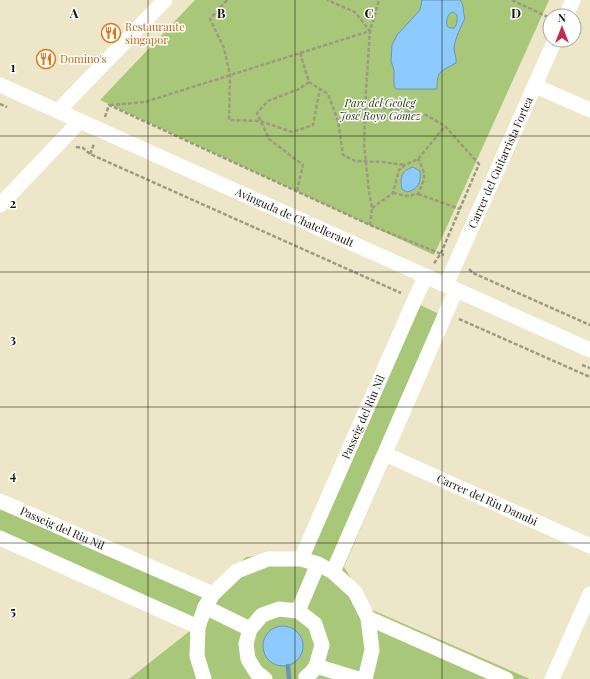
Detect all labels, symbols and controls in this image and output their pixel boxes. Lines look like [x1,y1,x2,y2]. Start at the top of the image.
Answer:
text: A [69,4,79,21]
text: B [217,4,226,21]
text: C [364,4,374,21]
text: D [511,4,521,21]
north arrow [542,8,582,48]
text: N [558,10,566,25]
place label: Restaurante singapor [125,19,185,47]
restaurant icon: Restaurante singapor [100,22,122,44]
restaurant icon: Domino's [35,48,57,70]
place label: Domino's [60,51,106,66]
text: 1 [11,58,16,75]
street label: Carrer del Guitarrista Fortea [464,94,536,230]
park label: Parc del Geòleg José Royo Gómez [339,95,422,123]
street label: Avinguda de Chatellerault [232,183,356,250]
text: 2 [10,194,17,211]
text: 3 [10,330,16,347]
street label: Passeig del Riu Nil [338,372,388,461]
text: 4 [10,466,17,483]
street label: Carrer del Riu Danubi [435,470,540,529]
street label: Passeig del Riu Nil [18,503,107,553]
text: 5 [10,602,16,619]

